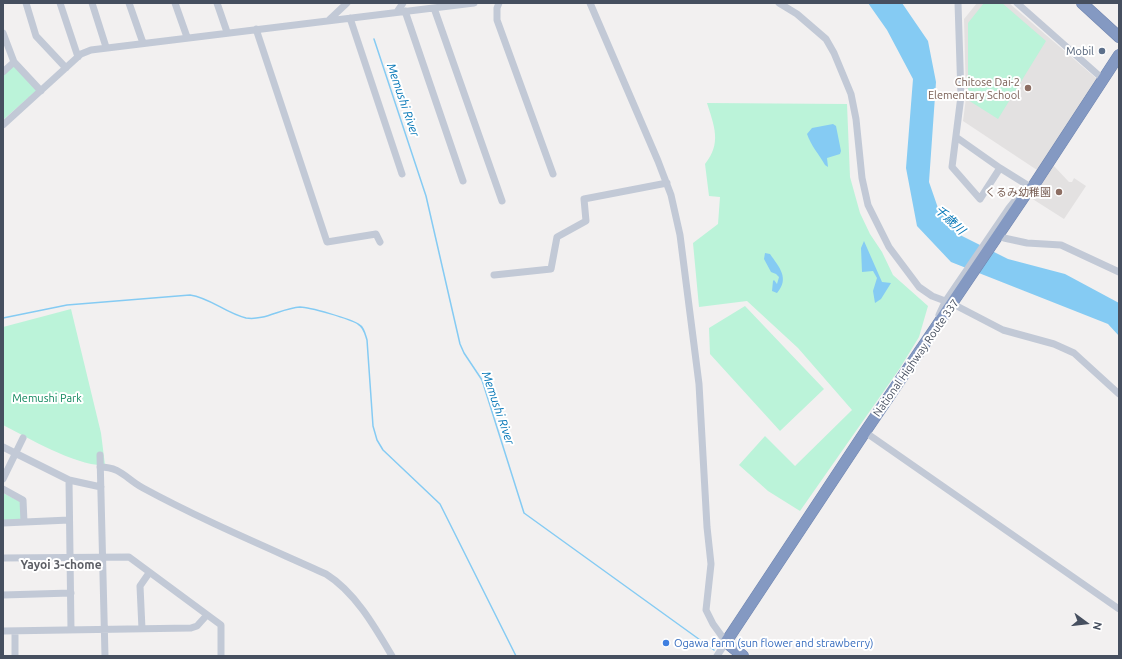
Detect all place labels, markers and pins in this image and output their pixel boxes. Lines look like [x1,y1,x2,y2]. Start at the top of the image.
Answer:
place label: Mobil [1066,44,1094,58]
marker: Mobil [1097,46,1107,56]
place label: Chitose Dai-2 Elementary School [928,75,1020,101]
marker: Chitose Dai-2 Elementary School [1023,83,1033,93]
place label: くるみ幼稚園 [985,185,1051,199]
marker: くるみ幼稚園 [1054,187,1064,197]
place label: Ogawa farm (sun flower and strawberry) [674,636,873,650]
marker: Ogawa farm (sun flower and strawberry) [661,638,671,648]

